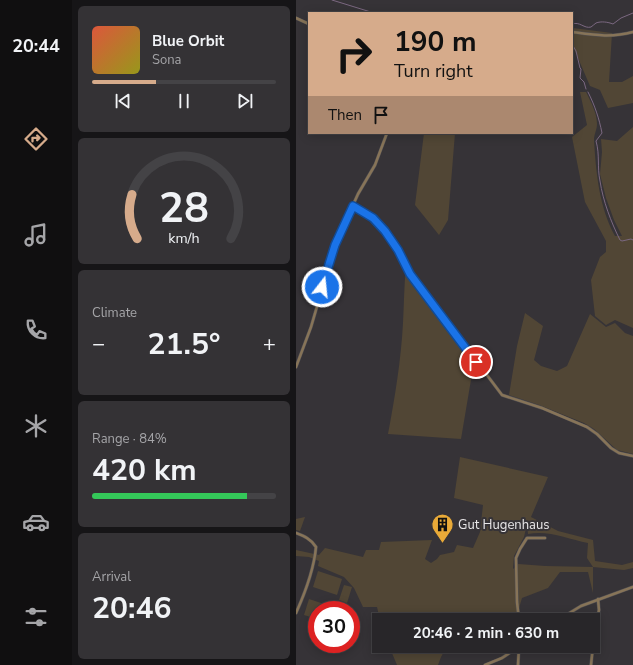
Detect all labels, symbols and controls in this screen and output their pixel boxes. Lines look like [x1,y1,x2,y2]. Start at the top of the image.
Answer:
text: 190 m [394,23,477,61]
icon: right [328,28,380,80]
text: Blue Orbit [152,31,224,51]
text: 20:44 [12,34,60,58]
text: Sona [152,51,182,69]
text: Turn right [394,59,473,83]
icon: previous [112,90,134,112]
icon: pause [173,90,195,112]
icon: next [234,90,256,112]
icon: arrive [370,104,392,126]
text: Then [328,105,362,125]
icon: directions [22,125,50,153]
text: 28 [159,179,209,236]
icon: music [22,221,50,249]
text: km/h [168,228,200,247]
position arrow [301,266,343,308]
text: Climate [92,304,137,322]
icon: phone [22,316,50,344]
text: 21.5° [148,324,220,365]
text: − [92,329,105,359]
text: + [263,329,276,359]
pin [459,345,493,379]
icon: arrive [465,351,487,373]
icon: climate [22,412,50,440]
text: Range · 84% [92,430,167,448]
text: 420 km [92,450,197,491]
icon: car [22,508,50,536]
building icon: Gut Hugenhaus [430,511,456,544]
place label: Gut Hugenhaus [458,516,550,534]
text: Arrival [92,568,131,586]
text: 20:46 [92,588,171,629]
speed limit sign: 30 [308,601,360,653]
icon: filters [22,603,50,631]
text: 20:46 · 2 min · 630 m [413,623,559,643]

